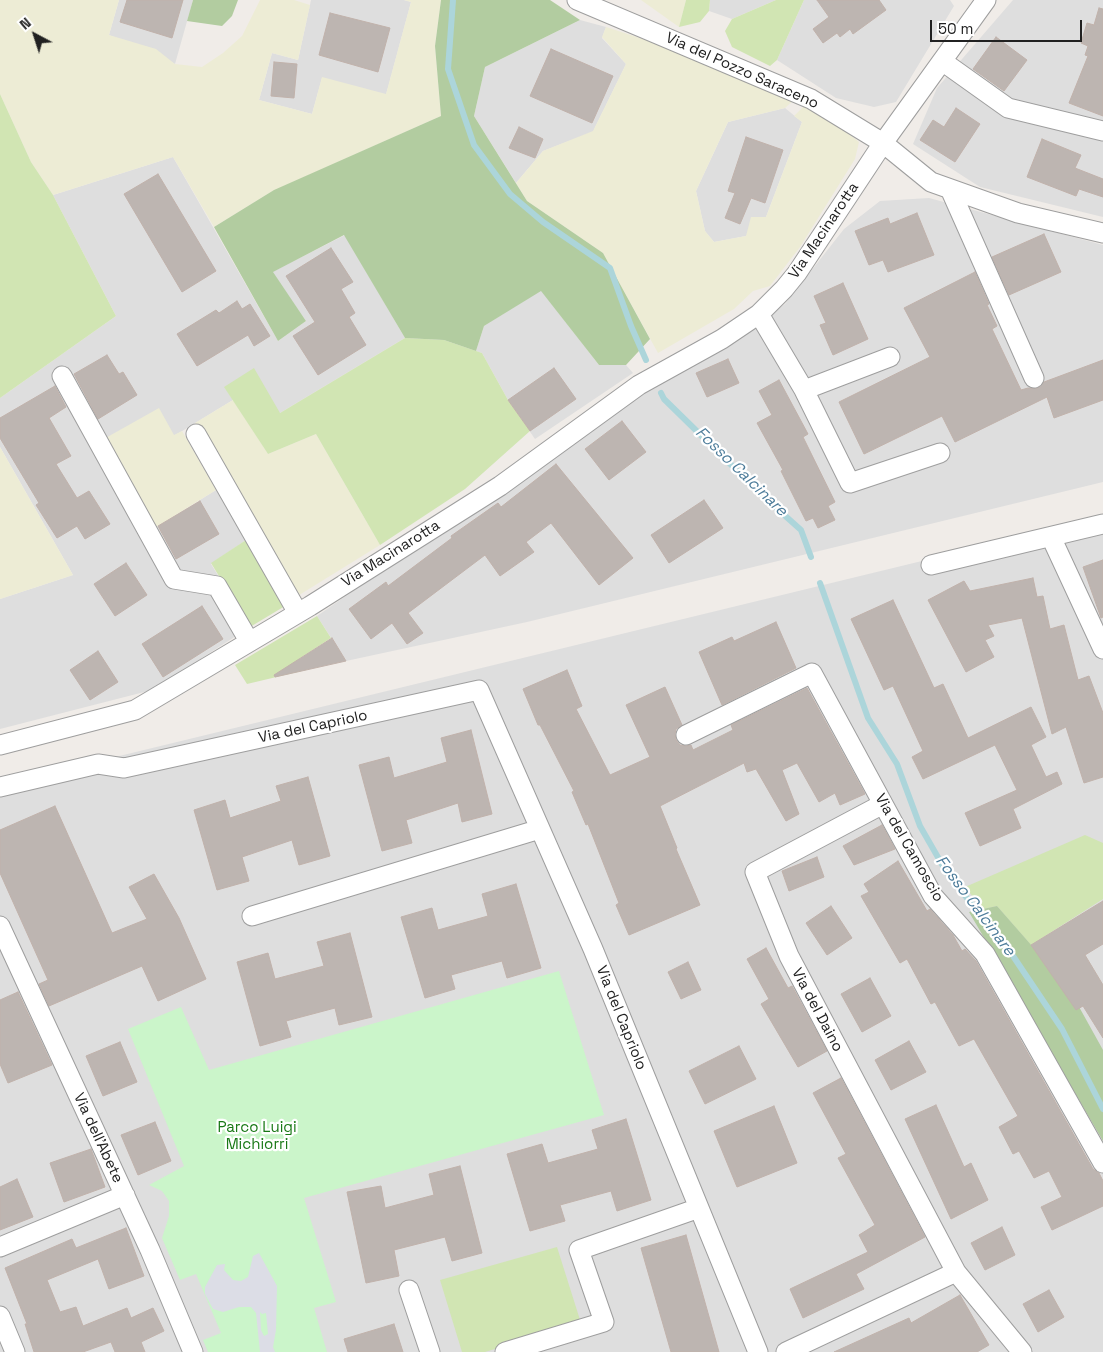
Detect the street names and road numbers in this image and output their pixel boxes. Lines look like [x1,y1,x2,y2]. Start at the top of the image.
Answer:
street label: Via del Pozzo Saraceno [663,29,821,113]
street label: Via Macinarotta [785,179,863,283]
street label: Via Macinarotta [339,517,443,591]
street label: Via del Capriolo [257,707,369,747]
street label: Via del Camoscio [871,791,947,905]
street label: Via del Capriolo [592,963,650,1073]
street label: Via del Daino [787,965,847,1055]
street label: Via dell'Abete [69,1090,127,1186]

